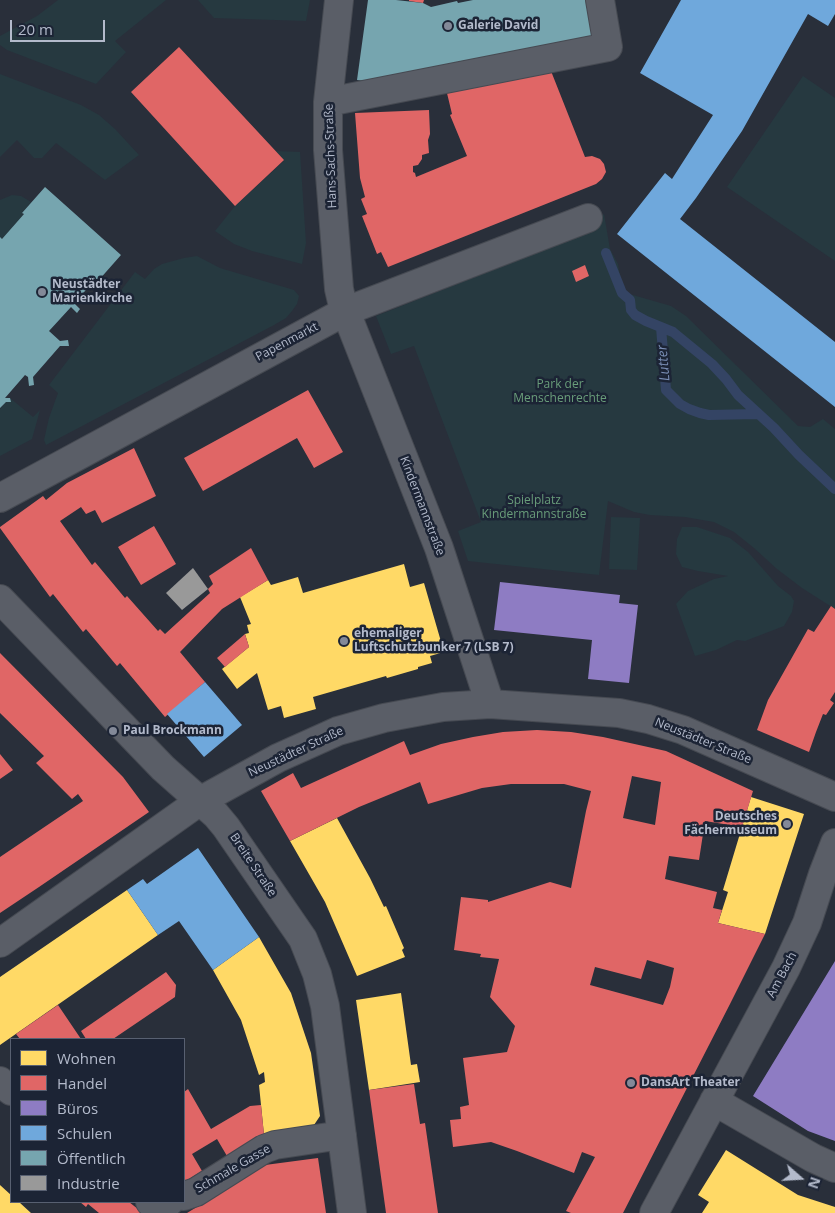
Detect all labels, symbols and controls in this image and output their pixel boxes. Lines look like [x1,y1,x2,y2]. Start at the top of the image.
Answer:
scale bar [12,10,108,42]
text: 20 m [18,19,53,39]
place label: Galerie David [458,19,538,33]
marker: Galerie David [442,20,454,32]
street label: Hans-Sachs-Straße [322,103,340,209]
place label: Neustädter Marienkirche [52,278,132,306]
marker: Neustädter Marienkirche [36,286,48,298]
street label: Papenmarkt [253,320,321,364]
water label: Lutter [654,344,674,382]
park label: Park der Menschenrechte [513,378,607,406]
street label: Kindermannstraße [396,454,448,558]
park label: Spielplatz Kindermannstraße [482,494,586,522]
place label: ehemaliger Luftschutzbunker 7 (LSB 7) [354,627,513,655]
marker: ehemaliger Luftschutzbunker 7 (LSB 7) [338,635,350,647]
street label: Neustädter Straße [653,715,753,767]
place label: Paul Brockmann [123,724,222,738]
street label: Neustädter Straße [246,724,346,780]
marker: Paul Brockmann [107,725,119,737]
place label: Deutsches Fächermuseum [684,810,777,838]
marker: Deutsches Fächermuseum [781,818,793,830]
street label: Breite Straße [227,831,279,899]
street label: Am Bach [764,950,800,1000]
legend [10,1038,185,1203]
text: Wohnen [57,1048,116,1068]
text: Handel [57,1073,107,1093]
place label: DansArt Theater [641,1076,740,1090]
marker: DansArt Theater [625,1077,637,1089]
text: Büros [57,1098,98,1118]
text: Schulen [57,1123,112,1143]
street label: Schmale Gasse [193,1142,273,1196]
text: Öffentlich [57,1148,126,1168]
north arrow [775,1153,825,1203]
text: Industrie [57,1173,120,1193]
text: N [804,1175,825,1192]

